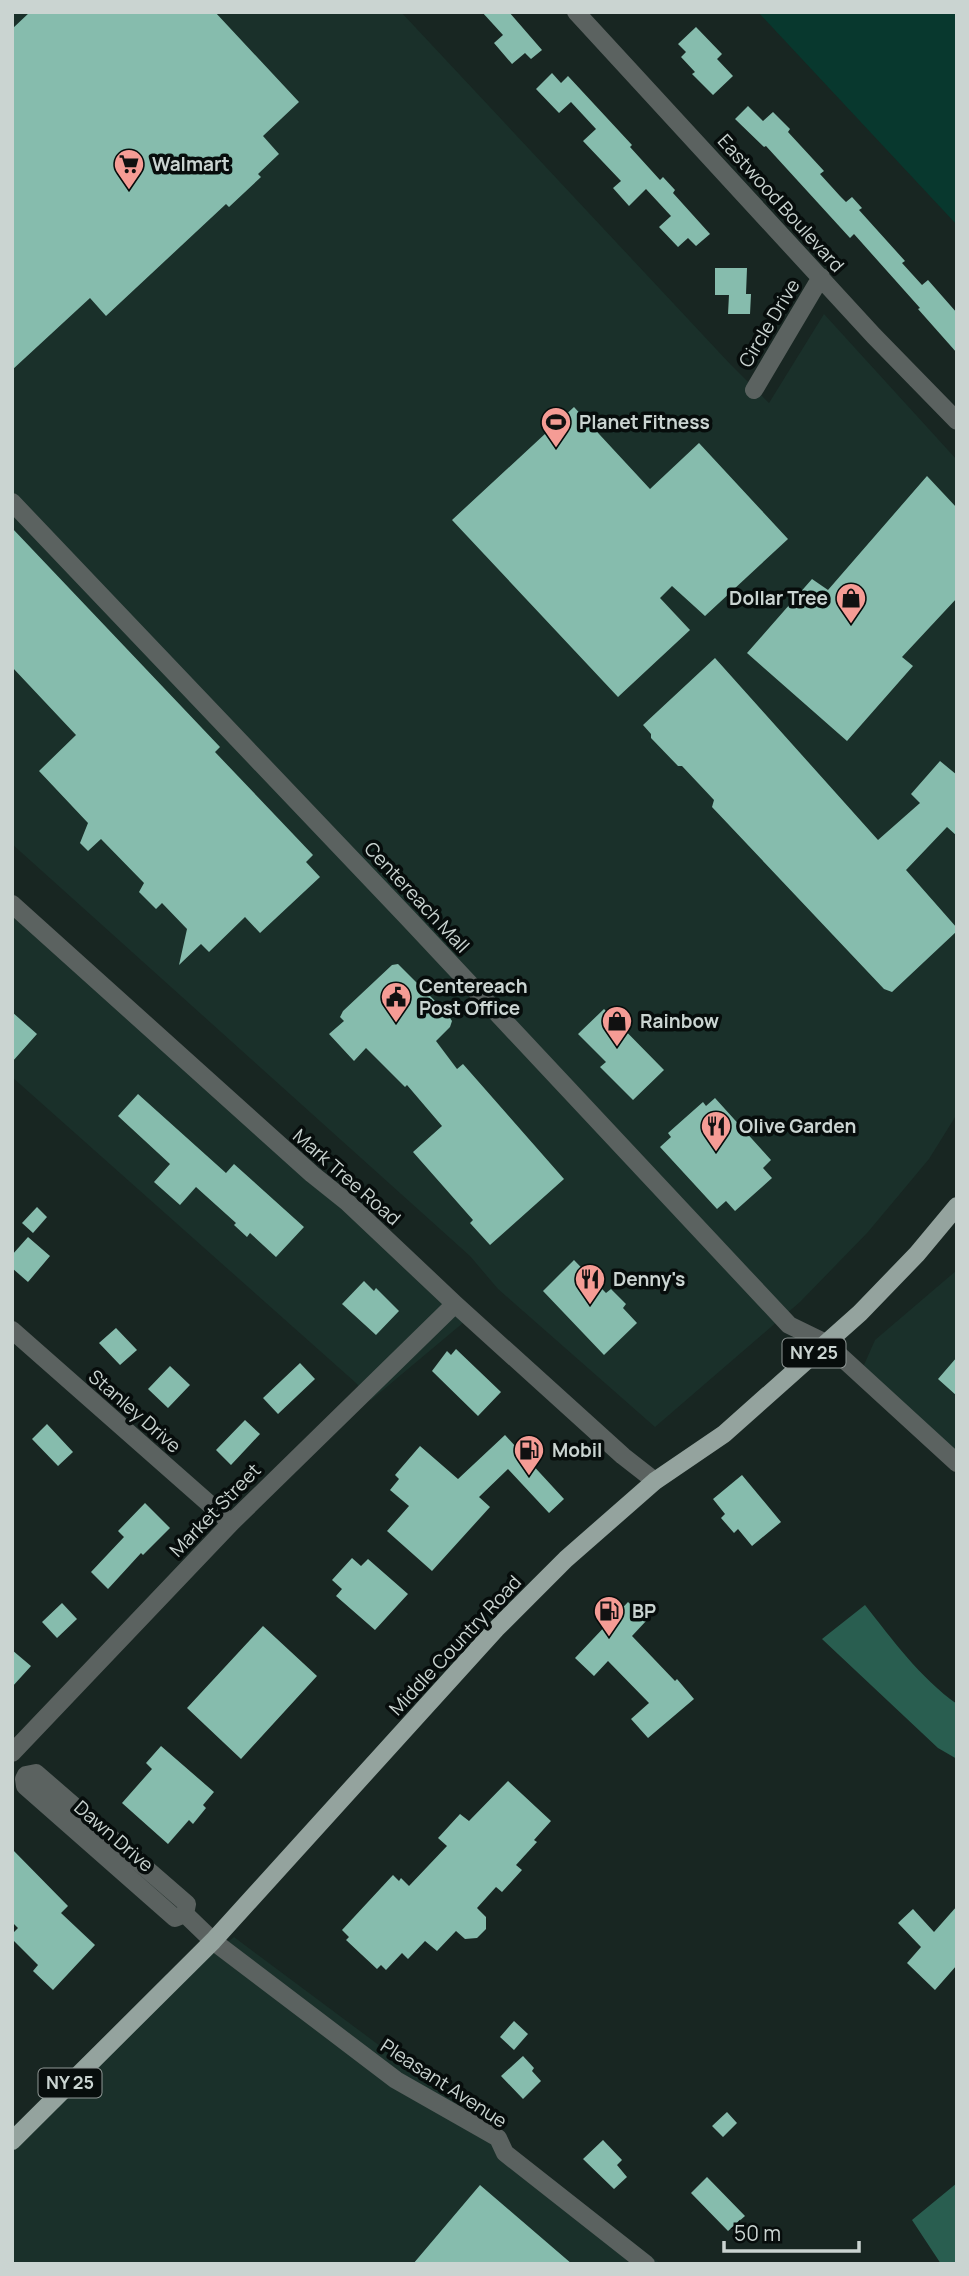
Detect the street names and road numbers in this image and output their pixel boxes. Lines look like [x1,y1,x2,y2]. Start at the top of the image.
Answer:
street label: Eastwood Boulevard [712,128,850,278]
street label: Circle Drive [732,274,806,372]
street label: Centereach Mall [359,836,475,958]
street label: Mark Tree Road [288,1123,406,1231]
road number: NY 25 [782,1338,846,1368]
street label: Stanley Drive [83,1364,187,1458]
street label: Market Street [164,1457,266,1563]
street label: Middle Country Road [383,1569,527,1721]
street label: Dawn Drive [69,1794,159,1878]
street label: Pleasant Avenue [376,2032,512,2134]
road number: NY 25 [38,2068,102,2098]

